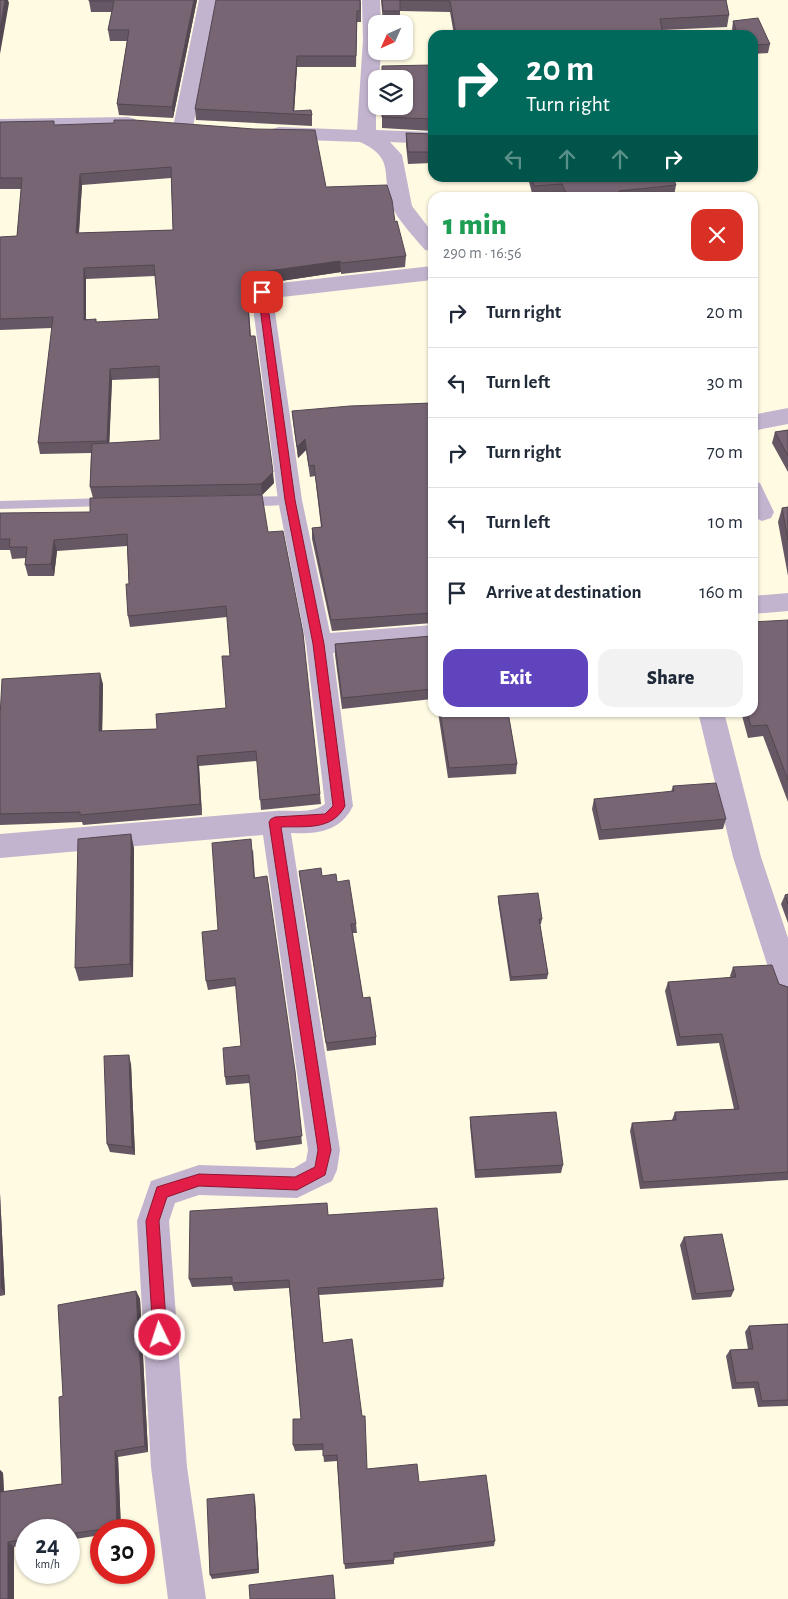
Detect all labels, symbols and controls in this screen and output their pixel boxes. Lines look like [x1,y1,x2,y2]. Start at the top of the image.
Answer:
north arrow [368,15,412,60]
map controls [368,15,413,115]
icon: right [443,50,508,115]
text: 20 m [526,52,594,87]
button: layers [368,70,413,115]
text: Turn right [526,93,610,115]
icon: left [500,145,528,173]
icon: ahead [553,145,581,173]
icon: ahead [606,145,634,173]
icon: right [659,145,687,173]
button: close [691,209,743,261]
text: 1 min [443,210,507,240]
text: 290 m · 16:56 [443,245,522,261]
pin [241,271,283,313]
icon: arrive [248,278,276,306]
icon: right [443,299,471,327]
text: Turn right [486,303,561,322]
text: 20 m [706,303,743,322]
icon: left [443,369,471,397]
text: Turn left [486,373,550,392]
text: 30 m [707,373,743,392]
icon: right [443,439,471,467]
text: Turn right [486,443,561,462]
text: 70 m [707,443,743,462]
icon: left [443,509,471,537]
text: Turn left [486,513,550,532]
text: 10 m [708,513,743,532]
icon: arrive [443,579,471,607]
text: Arrive at destination [486,583,642,602]
text: 160 m [699,583,743,602]
button: Exit [443,649,588,707]
button: Share [598,649,743,707]
position arrow [133,1308,185,1360]
speed limit sign: 30 [90,1519,155,1584]
text: 24 [35,1533,60,1558]
text: km/h [35,1558,60,1570]

